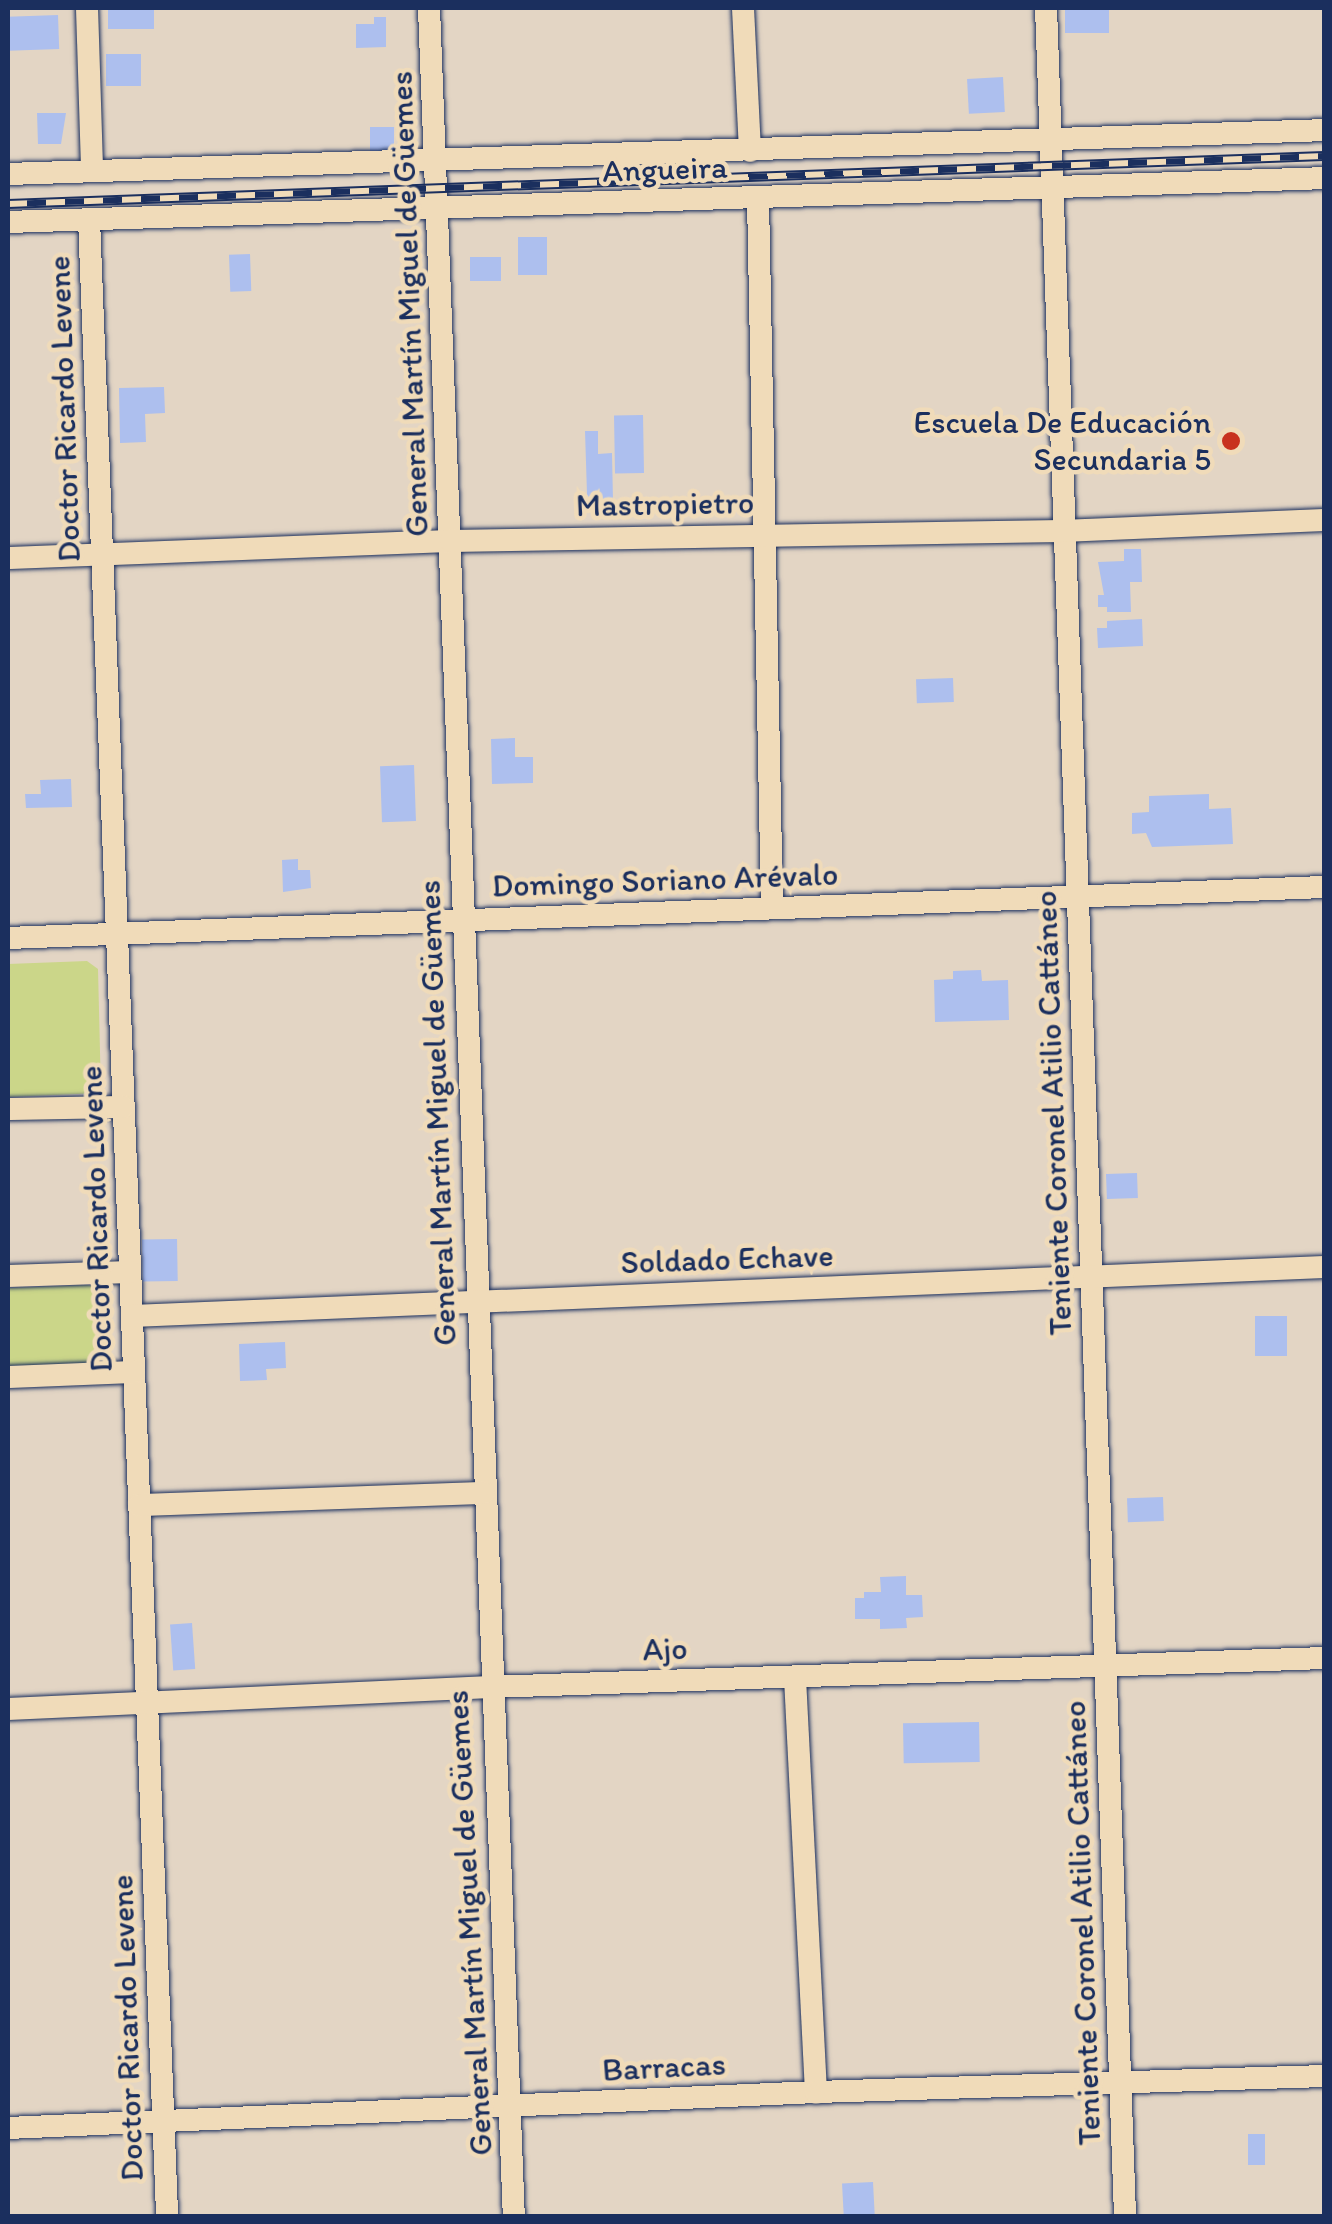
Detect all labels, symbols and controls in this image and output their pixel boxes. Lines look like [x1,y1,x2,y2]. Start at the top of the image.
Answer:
street label: General Martín Miguel de Güemes [382,71,436,537]
street label: Angueira [602,148,728,190]
street label: Doctor Ricardo Levene [39,256,89,562]
place label: Escuela De Educación Secundaria 5 [914,404,1211,479]
marker: Escuela De Educación Secundaria 5 [1220,430,1242,452]
street label: Mastropietro [576,483,754,525]
street label: Domingo Soriano Arévalo [491,855,839,905]
street label: General Martín Miguel de Güemes [410,880,464,1346]
street label: Teniente Coronel Atilio Cattáneo [1026,890,1080,1336]
street label: Doctor Ricardo Levene [71,1066,121,1372]
street label: Soldado Echave [620,1236,834,1282]
street label: Ajo [642,1629,688,1669]
street label: General Martín Miguel de Güemes [438,1689,500,2157]
street label: Teniente Coronel Atilio Cattáneo [1055,1700,1109,2146]
street label: Doctor Ricardo Levene [102,1875,152,2181]
street label: Barracas [601,2045,727,2089]

